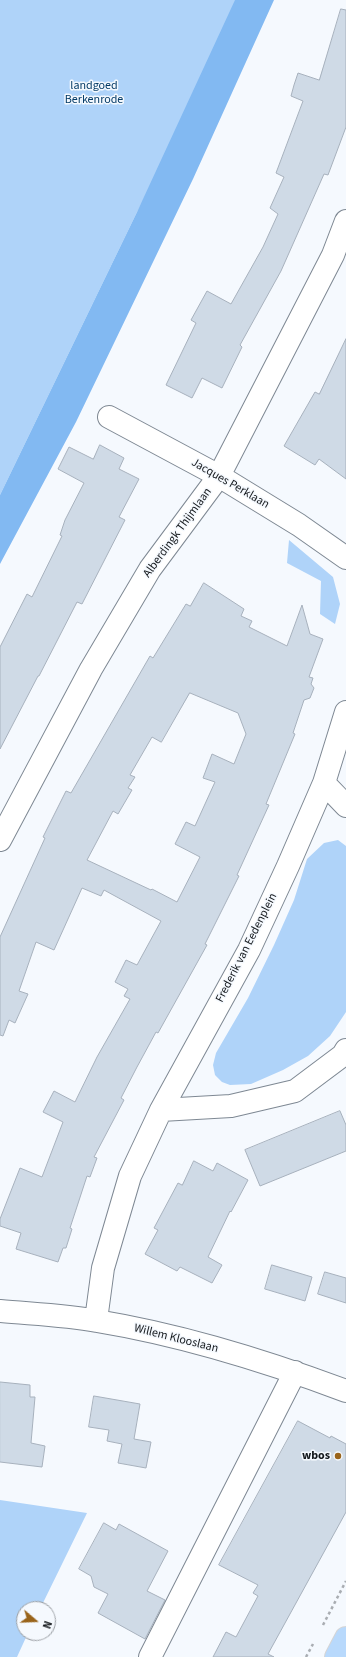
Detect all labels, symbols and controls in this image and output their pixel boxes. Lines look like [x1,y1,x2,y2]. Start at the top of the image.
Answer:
park label: landgoed Berkenrode [65,79,123,107]
street label: Jacques Perklaan [188,456,272,512]
street label: Alberdingk Thijmlaan [141,485,215,581]
street label: Frederik van Eedenplein [213,891,281,1005]
street label: Willem Klooslaan [132,1322,220,1356]
place label: wbos [302,1449,330,1463]
marker: wbos [333,1451,343,1461]
north arrow [16,1601,56,1641]
text: N [39,1619,55,1631]

